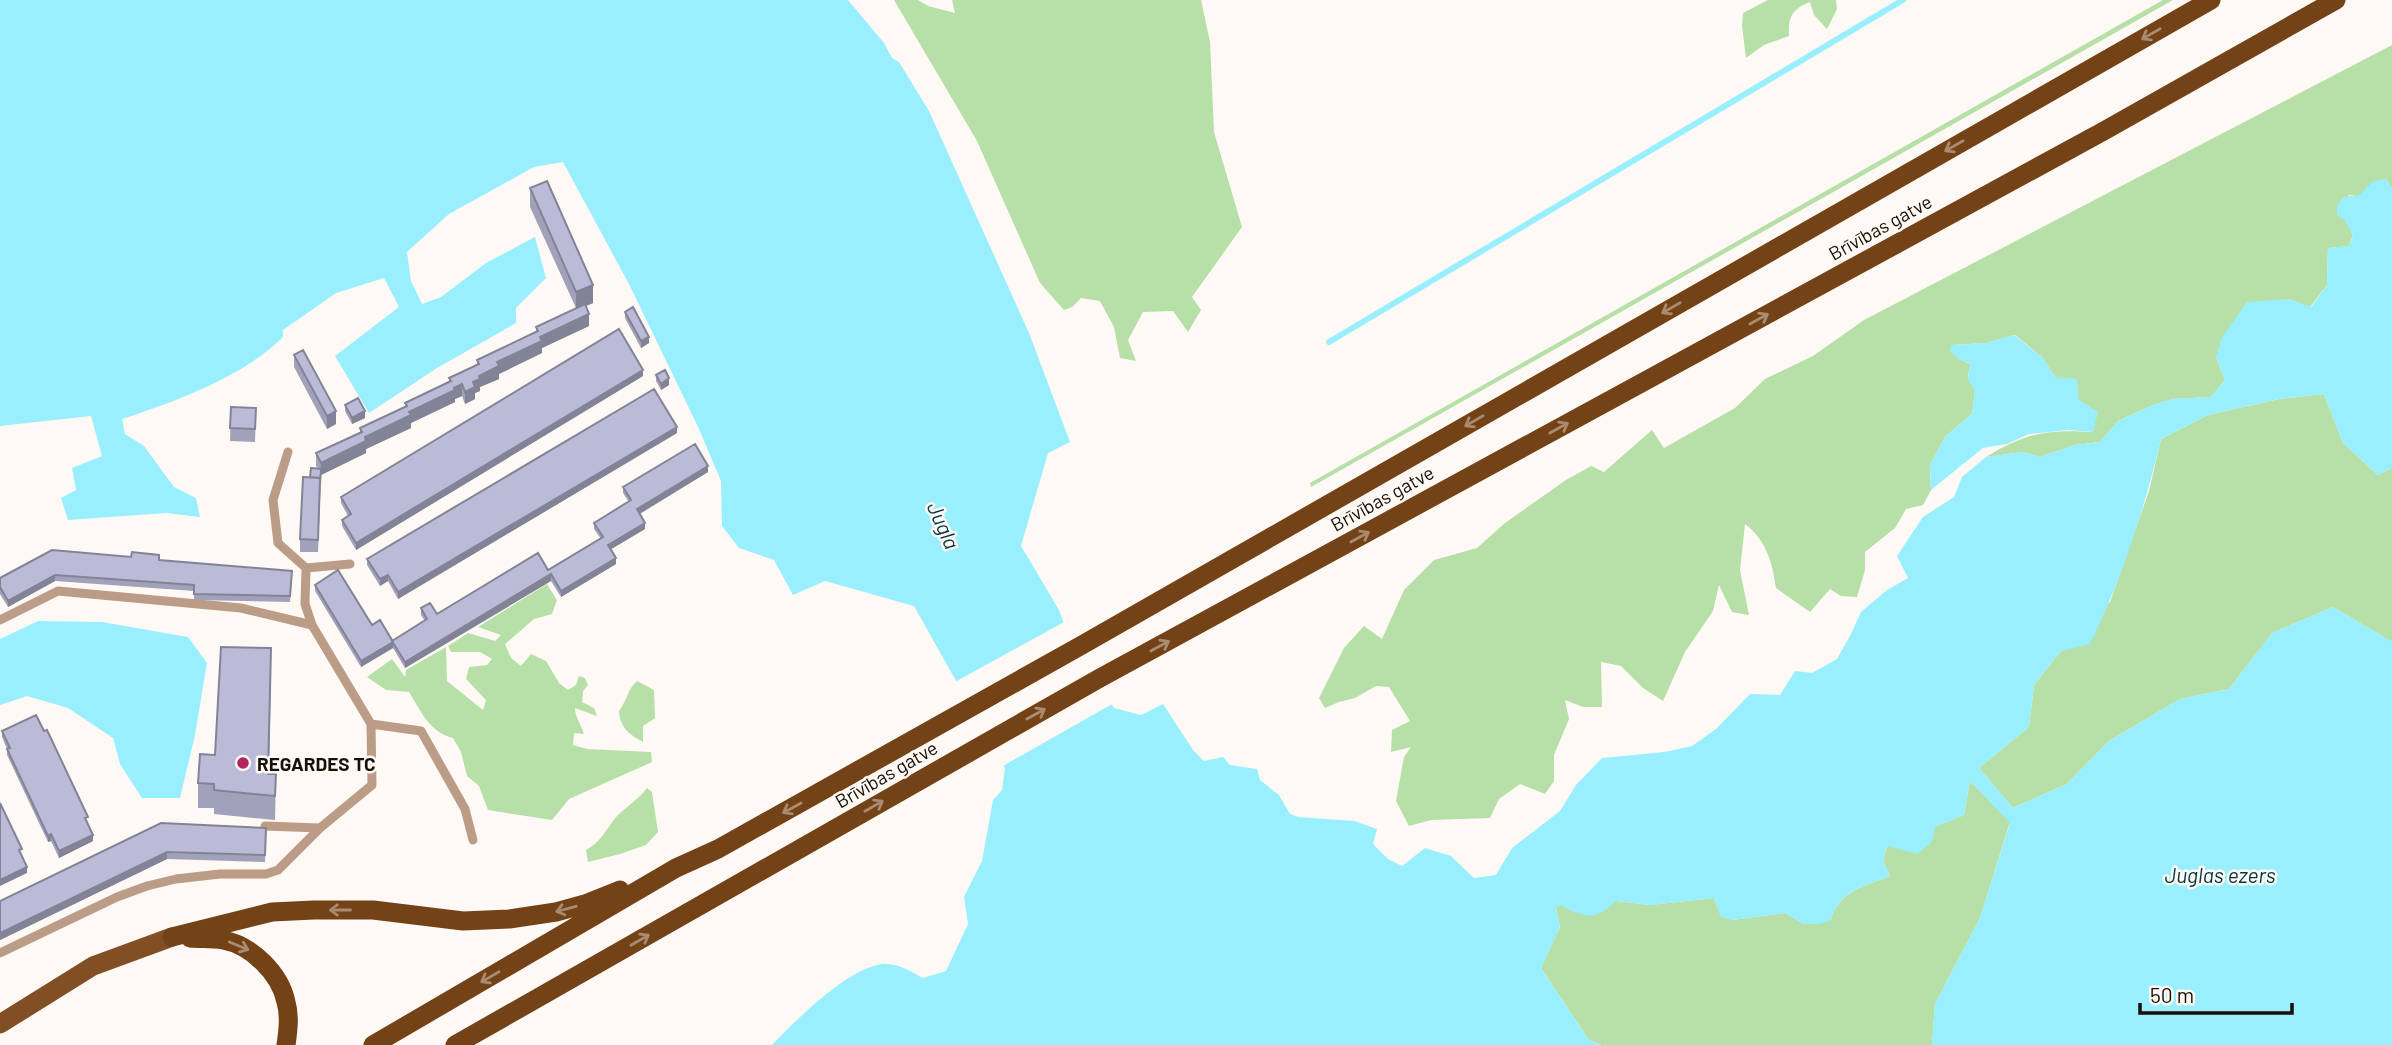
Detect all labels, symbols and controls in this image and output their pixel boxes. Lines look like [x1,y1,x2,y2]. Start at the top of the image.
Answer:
one-way arrow [2142,27,2162,41]
one-way arrow [1944,140,1965,153]
street label: Brīvības gatve [1824,189,1936,265]
one-way arrow [1662,301,1682,315]
one-way arrow [1748,312,1769,325]
one-way arrow [1464,415,1485,428]
one-way arrow [1549,421,1569,435]
street label: Brīvības gatve [1326,460,1438,536]
water label: Jugla [923,497,965,553]
one-way arrow [1349,530,1370,543]
one-way arrow [1149,639,1170,652]
one-way arrow [1026,707,1046,721]
street label: Brīvības gatve [831,735,941,813]
place label: REGARDES TC [257,752,376,775]
marker: REGARDES TC [235,755,251,771]
one-way arrow [864,799,884,813]
one-way arrow [783,801,803,815]
water label: Juglas ezers [2164,862,2276,887]
one-way arrow [329,903,352,917]
one-way arrow [556,903,578,916]
one-way arrow [629,933,650,946]
one-way arrow [227,940,249,953]
one-way arrow [481,970,501,984]
scale bar [2140,972,2292,1016]
text: 50 m [2150,982,2194,1007]

